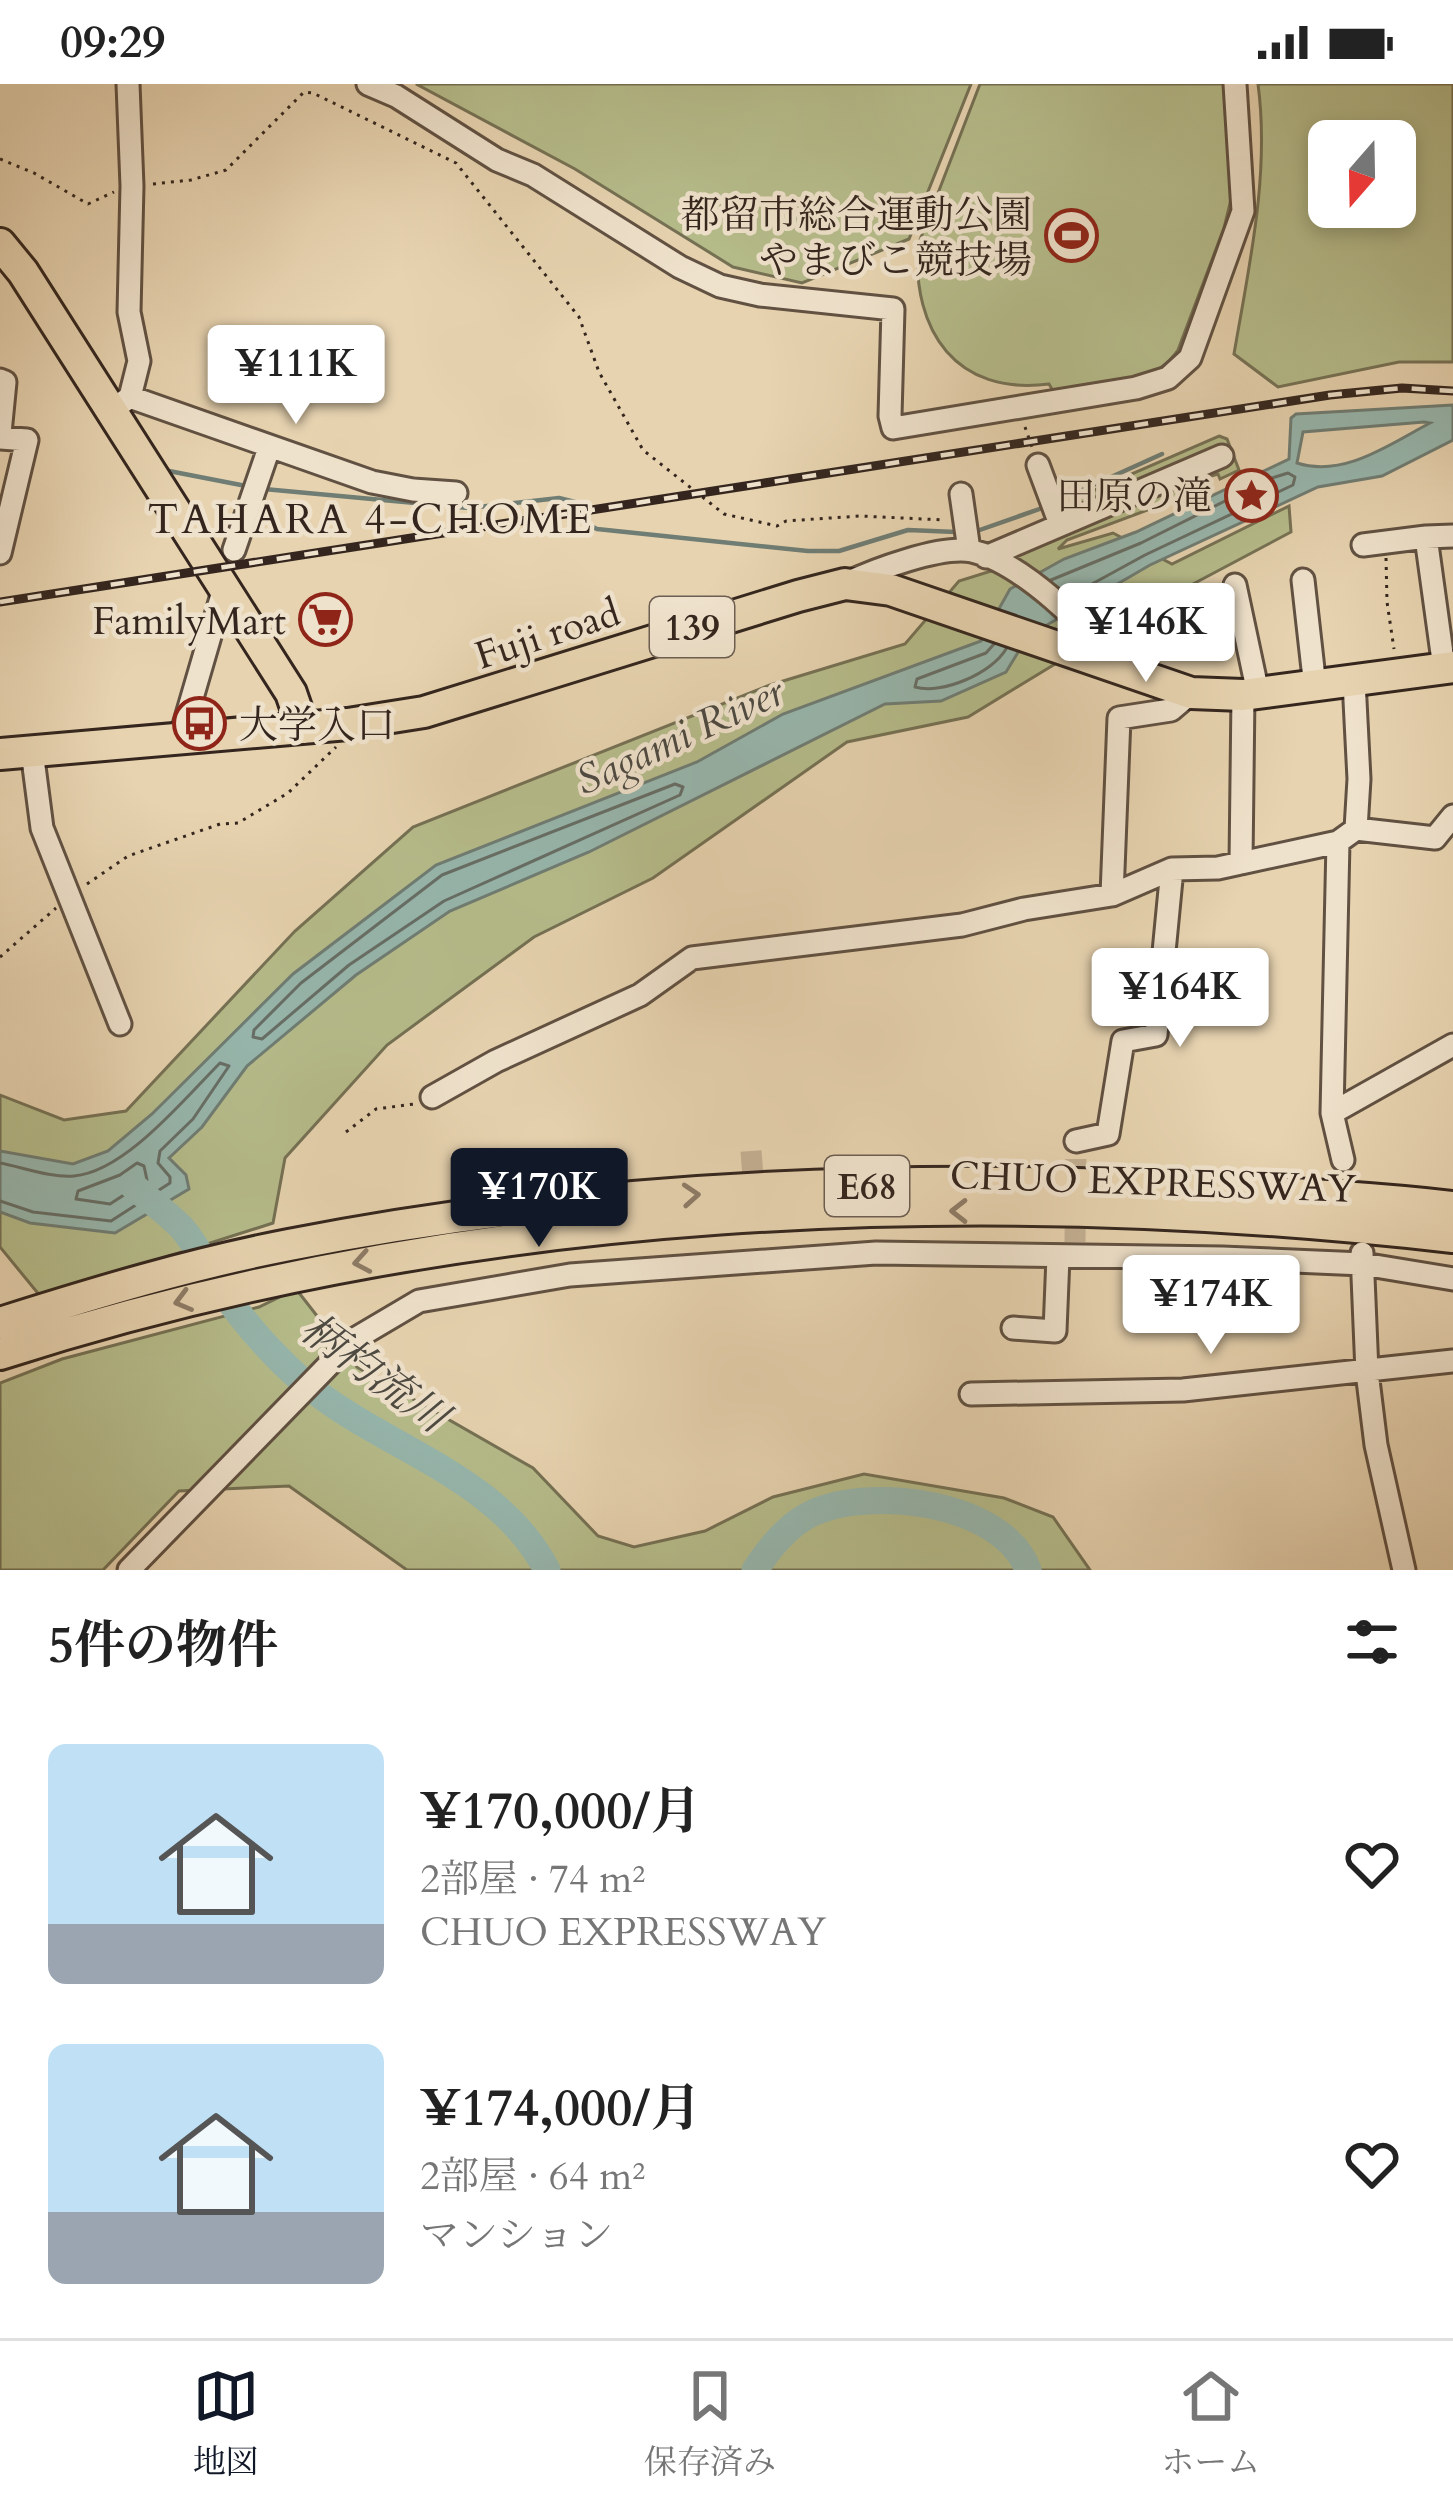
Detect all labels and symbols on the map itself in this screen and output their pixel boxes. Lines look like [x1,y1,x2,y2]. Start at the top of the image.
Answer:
north arrow [1308,120,1416,228]
place label: 都留市総合運動公園 やまびこ競技場 [681,189,1032,287]
sports icon: 都留市総合運動公園 やまびこ競技場 [1043,208,1099,264]
pin: ¥111K [212,325,380,427]
place icon: 田原の滝 [1223,467,1279,523]
place label: 田原の滝 [1056,470,1212,523]
district label: TAHARA 4-CHOME [147,491,595,548]
pin: ¥146K [1062,583,1230,685]
street label: Fuji road [468,586,627,683]
supermarket icon: FamilyMart [297,592,353,648]
place label: FamilyMart [92,595,286,648]
road number: 139 [650,597,734,657]
water label: Sagami River [566,663,794,809]
bus stop icon: 大学入口 [172,696,228,752]
place label: 大学入口 [239,699,395,752]
pin: ¥164K [1096,948,1264,1050]
pin: ¥170K [455,1148,623,1250]
street label: CHUO EXPRESSWAY [949,1149,1357,1216]
road number: E68 [825,1156,909,1216]
one-way arrow [682,1182,701,1208]
one-way arrow [949,1198,967,1224]
one-way arrow [352,1248,372,1274]
pin: ¥174K [1127,1255,1295,1357]
one-way arrow [173,1287,194,1312]
water label: 柄杓流川 [289,1301,462,1448]

